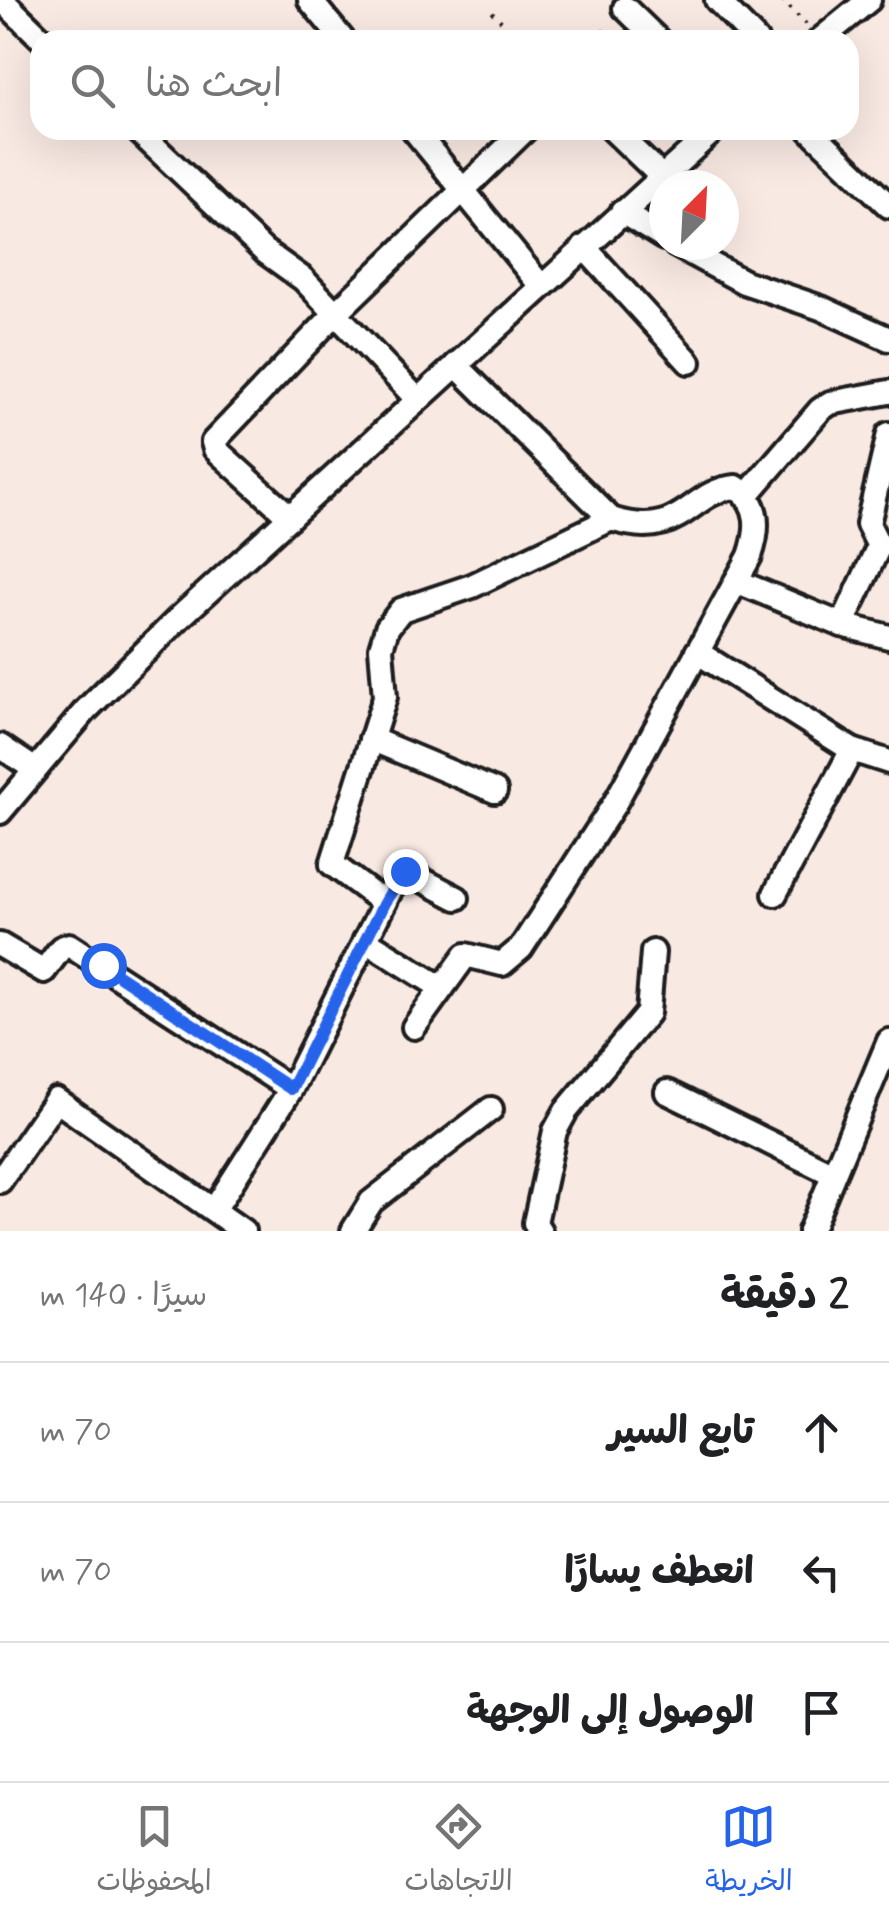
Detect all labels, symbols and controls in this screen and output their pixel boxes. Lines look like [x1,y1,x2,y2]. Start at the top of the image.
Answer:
search box [30,30,859,140]
icon: search [65,58,120,113]
text: ابحث هنا [145,61,282,110]
north arrow [649,170,739,260]
route end [383,849,429,895]
route start [81,943,127,989]
text: 2 دقيقة [720,1269,849,1324]
text: سيرًا · 140 m [40,1275,207,1317]
icon: ahead [794,1405,849,1460]
text: تابع السير [608,1408,754,1457]
text: 70 m [40,1411,112,1453]
icon: left [794,1545,849,1600]
text: انعطف يسارًا [564,1548,754,1597]
text: 70 m [40,1551,112,1593]
icon: arrive [794,1685,849,1740]
text: الوصول إلى الوجهة [466,1688,754,1737]
tab: المحفوظات [96,1799,212,1905]
tab: الاتجاهات [404,1799,513,1905]
tab: الخريطة [705,1799,793,1905]

